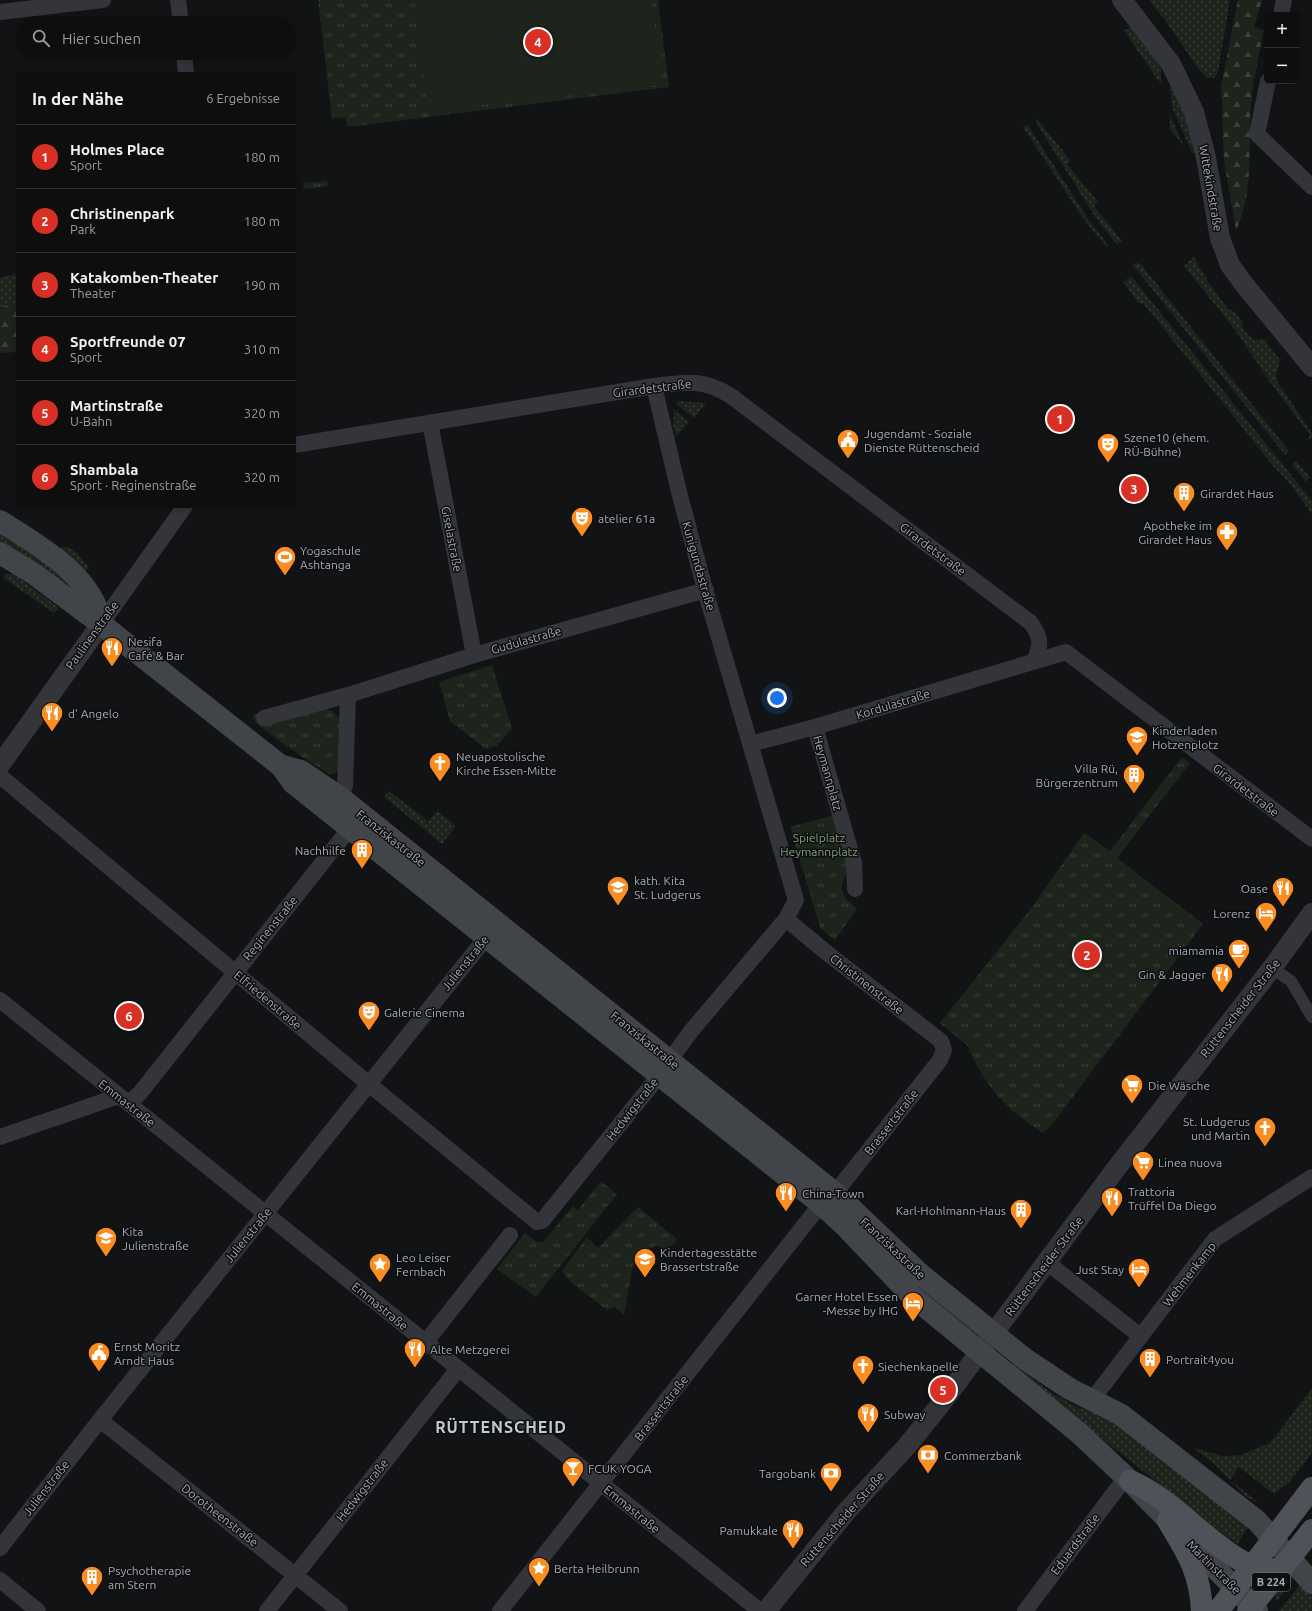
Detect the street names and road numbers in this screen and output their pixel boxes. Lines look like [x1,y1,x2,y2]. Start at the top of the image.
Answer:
street label: Wittekindstraße [1197,144,1225,232]
street label: Girardetstraße [612,377,692,399]
street label: Giselastraße [439,505,465,573]
street label: Kunigundastraße [680,520,718,612]
street label: Girardetstraße [898,520,968,578]
street label: Paulinenstraße [63,598,121,672]
street label: Gudulastraße [489,624,563,656]
street label: Kordulastraße [855,687,931,721]
street label: Heymannplatz [811,734,845,813]
street label: Girardetstraße [1211,761,1281,819]
street label: Franziskastraße [354,807,428,869]
street label: Reginenstraße [240,893,300,963]
street label: Julienstraße [439,933,491,993]
street label: Christinenstraße [828,951,906,1017]
street label: Rüttenscheider Straße [1198,956,1282,1060]
street label: Elfriedenstraße [232,968,304,1032]
street label: Franziskastraße [608,1009,682,1071]
street label: Hedwigstraße [604,1075,660,1143]
street label: Emmastraße [96,1077,158,1129]
street label: Brassertstraße [862,1087,920,1157]
street label: Julienstraße [222,1205,274,1265]
street label: Rüttenscheider Straße [1002,1214,1086,1318]
street label: Franziskastraße [858,1215,928,1281]
street label: Wehmenkamp [1160,1239,1218,1309]
street label: Emmastraße [349,1280,411,1332]
street label: Brassertstraße [632,1373,690,1443]
street label: Hedwigstraße [334,1456,390,1524]
street label: Julienstraße [20,1458,72,1518]
street label: Rüttenscheider Straße [797,1469,887,1569]
street label: Dorotheenstraße [179,1481,261,1549]
street label: Emmastraße [601,1483,663,1535]
street label: Eduardstraße [1048,1511,1102,1577]
street label: Martinstraße [1185,1538,1243,1596]
road number: B 224 [1252,1573,1290,1591]

